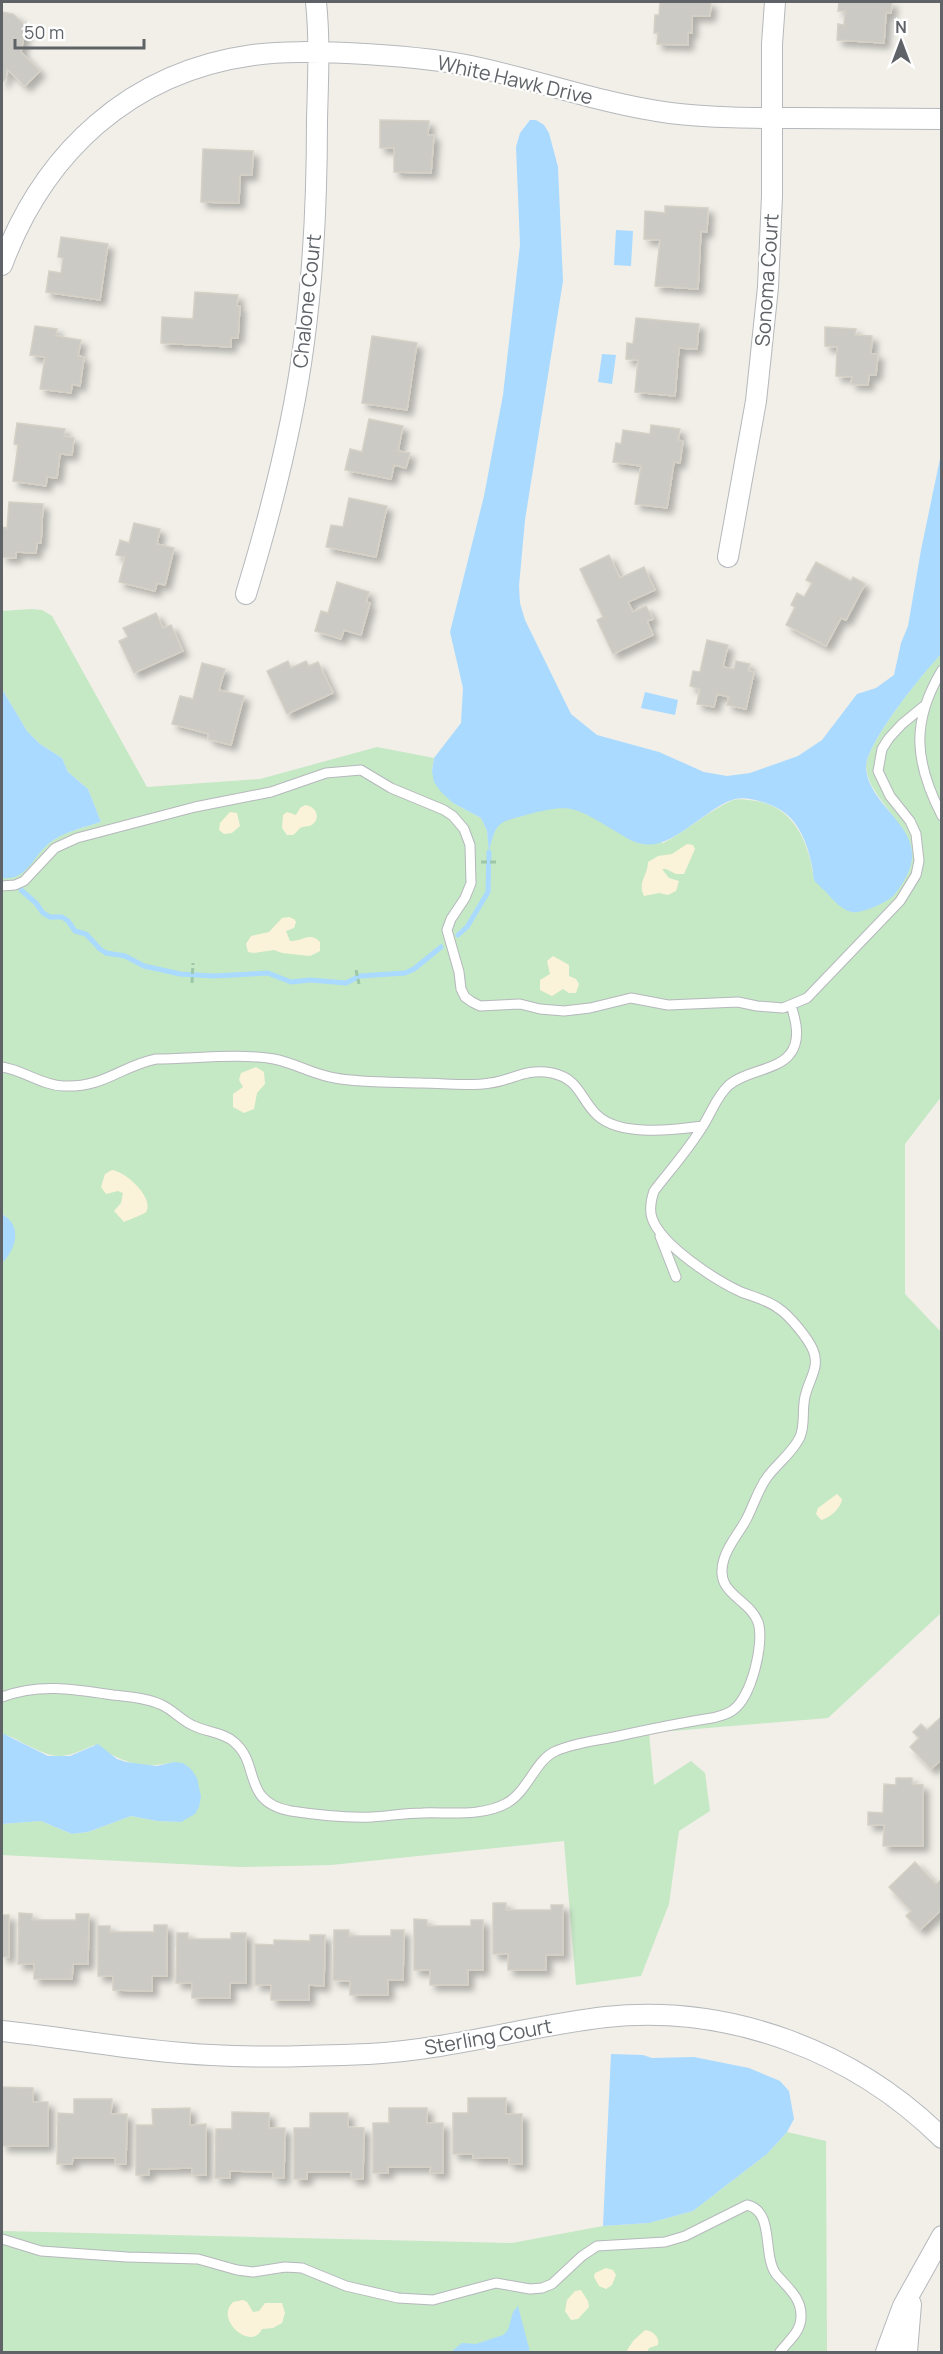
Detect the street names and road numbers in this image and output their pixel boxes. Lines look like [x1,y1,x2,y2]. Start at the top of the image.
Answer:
street label: White Hawk Drive [435,48,596,111]
street label: Sonoma Court [748,213,785,347]
street label: Chalone Court [286,233,327,369]
street label: Sterling Court [422,2012,554,2061]

